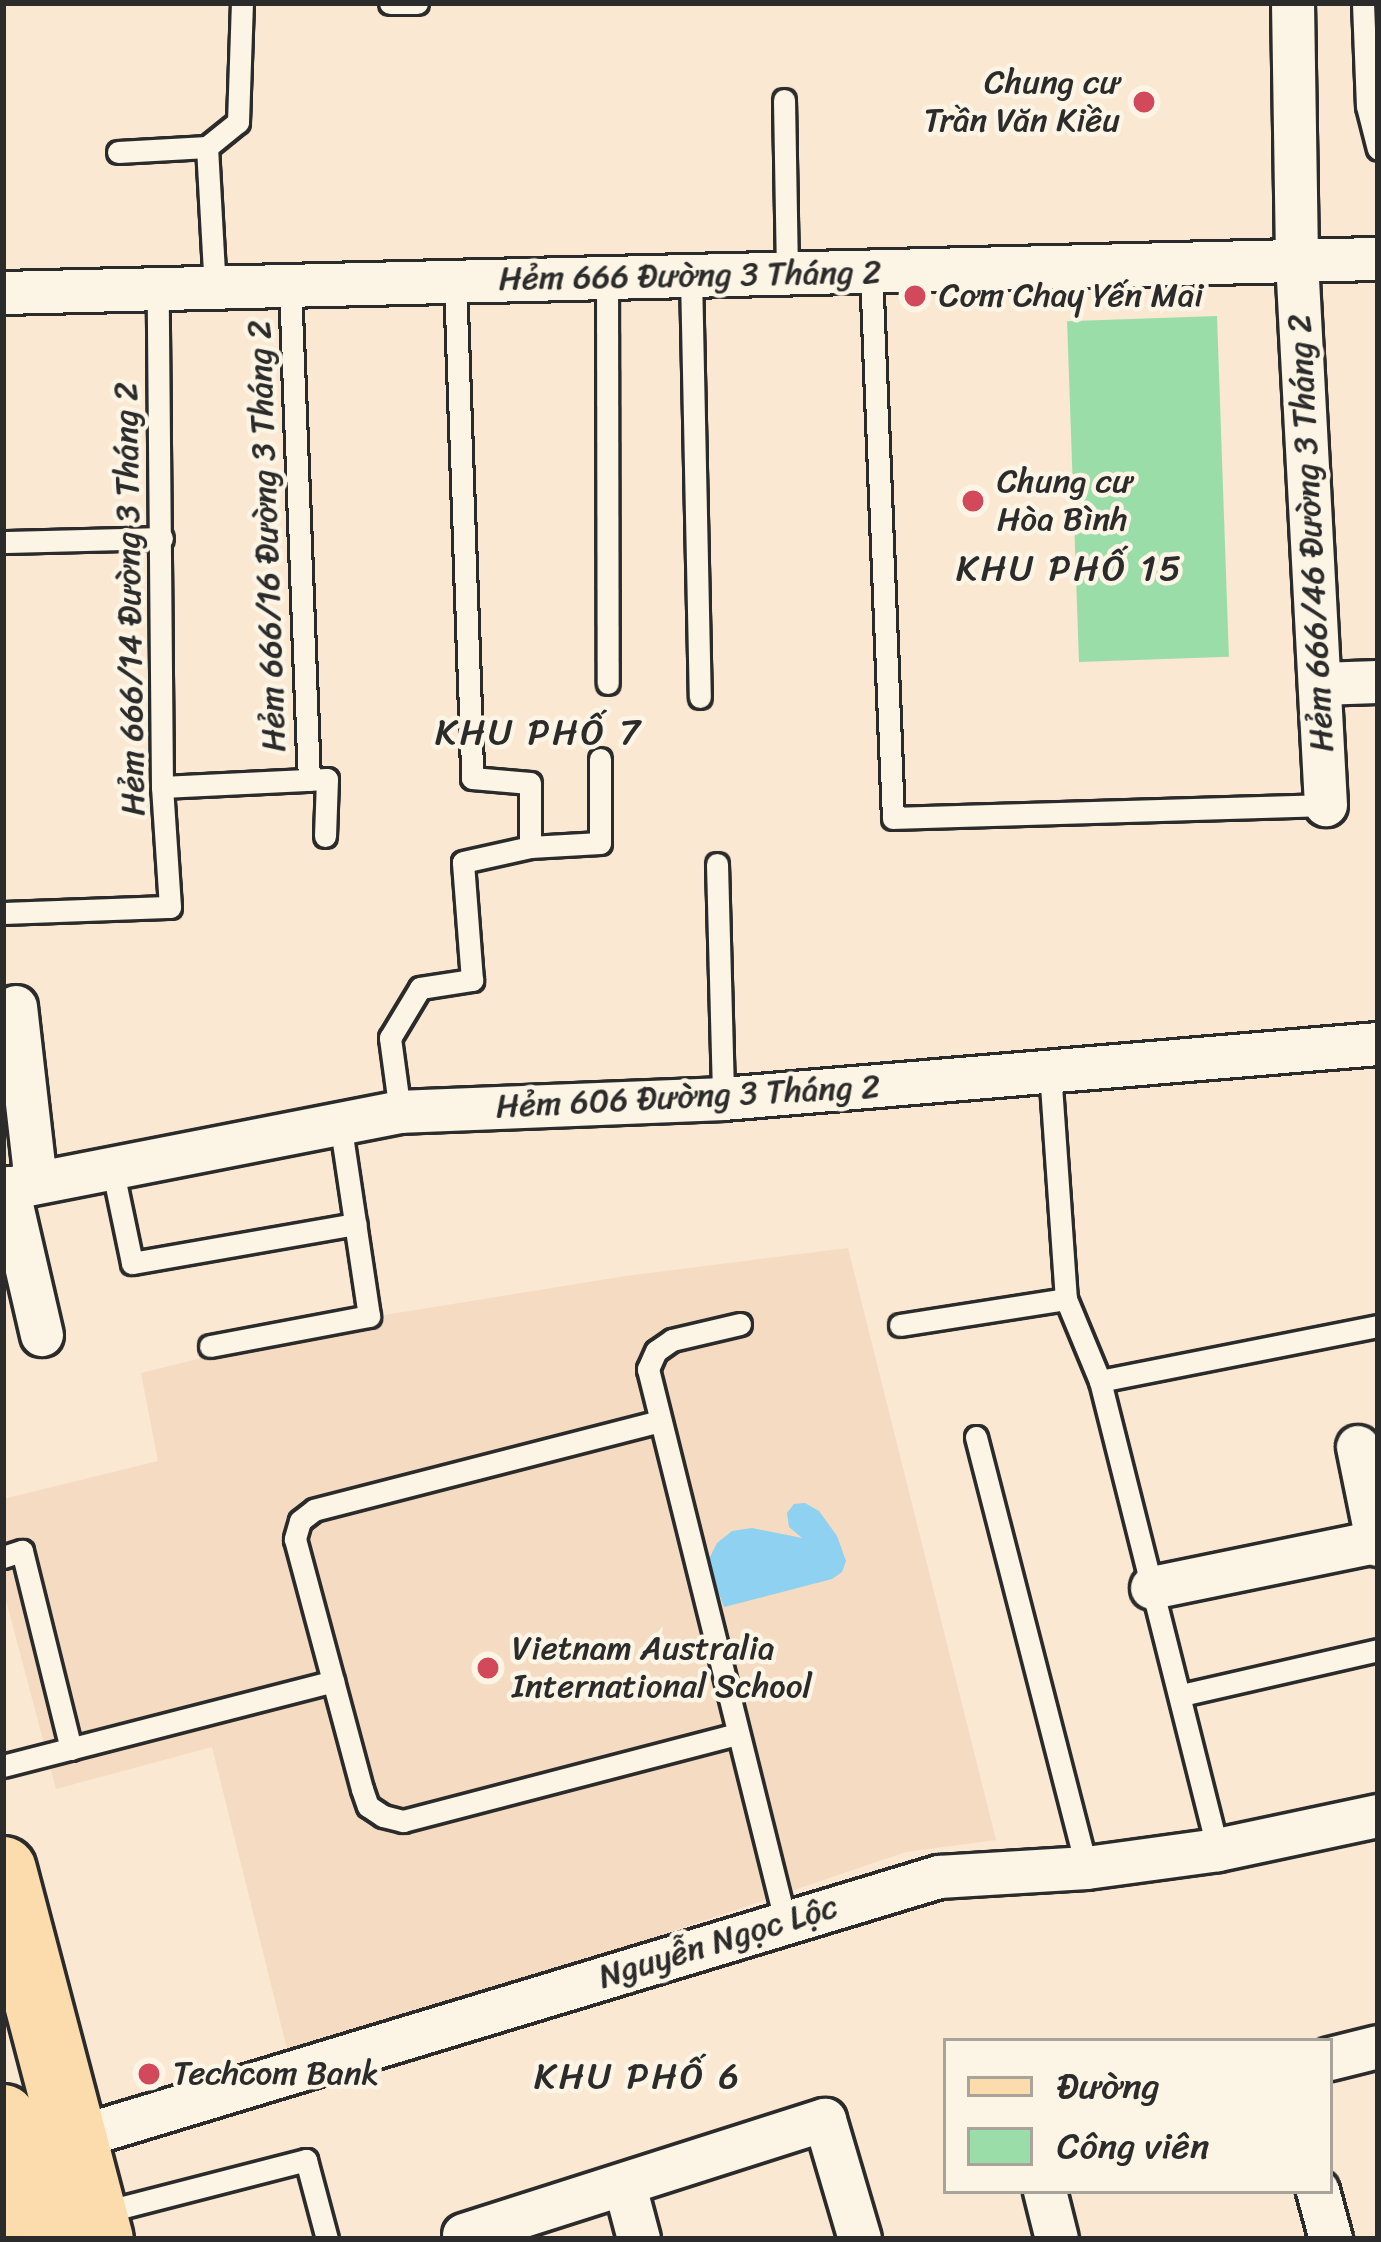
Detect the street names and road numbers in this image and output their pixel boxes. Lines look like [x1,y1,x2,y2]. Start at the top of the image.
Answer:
street label: Hẻm 666 Đường 3 Tháng 2 [498,253,882,299]
street label: Hẻm 666/46 Đường 3 Tháng 2 [1280,313,1342,753]
street label: Hẻm 666/16 Đường 3 Tháng 2 [240,319,294,753]
street label: Hẻm 666/14 Đường 3 Tháng 2 [106,382,154,816]
street label: Hẻm 606 Đường 3 Tháng 2 [495,1067,881,1127]
street label: Nguyễn Ngọc Lộc [594,1887,842,1997]

